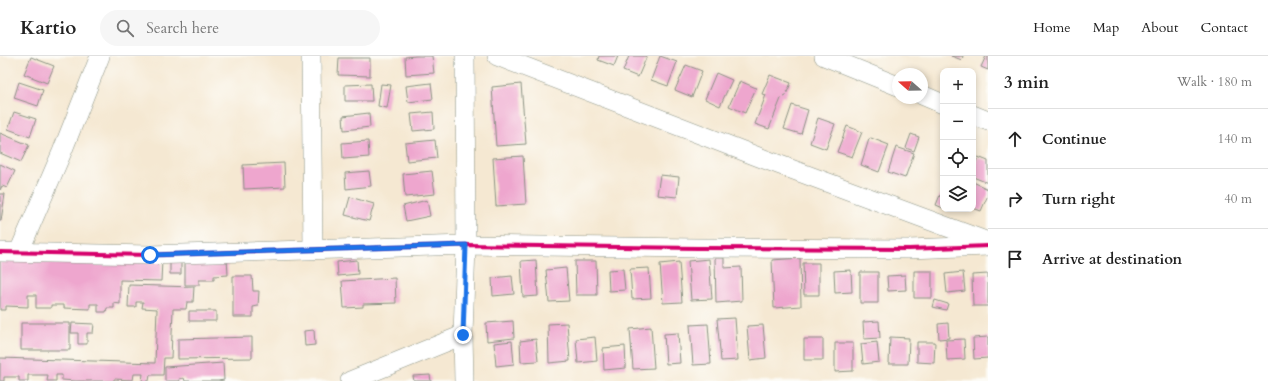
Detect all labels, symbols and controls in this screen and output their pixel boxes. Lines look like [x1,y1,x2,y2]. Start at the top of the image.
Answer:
search box [100,10,380,46]
text: Kartio [20,15,76,41]
icon: search [114,17,136,39]
text: Search here [146,18,219,38]
text: Home [1033,18,1071,37]
text: Map [1093,18,1119,37]
text: About [1141,18,1178,37]
text: Contact [1200,18,1248,37]
north arrow [892,68,928,104]
map controls [940,68,976,212]
button: + [940,68,976,104]
text: 3 min [1004,71,1049,94]
text: Walk · 180 m [1177,73,1252,91]
button: − [940,104,976,140]
icon: ahead [1004,128,1026,150]
text: Continue [1042,129,1107,149]
text: 140 m [1218,130,1252,148]
button: locate [940,140,976,176]
button: layers [940,176,976,212]
icon: right [1004,188,1026,210]
text: Turn right [1042,189,1115,209]
text: 40 m [1224,190,1252,208]
route start [141,246,159,264]
icon: arrive [1004,248,1026,270]
text: Arrive at destination [1042,249,1182,269]
route end [454,326,472,344]

